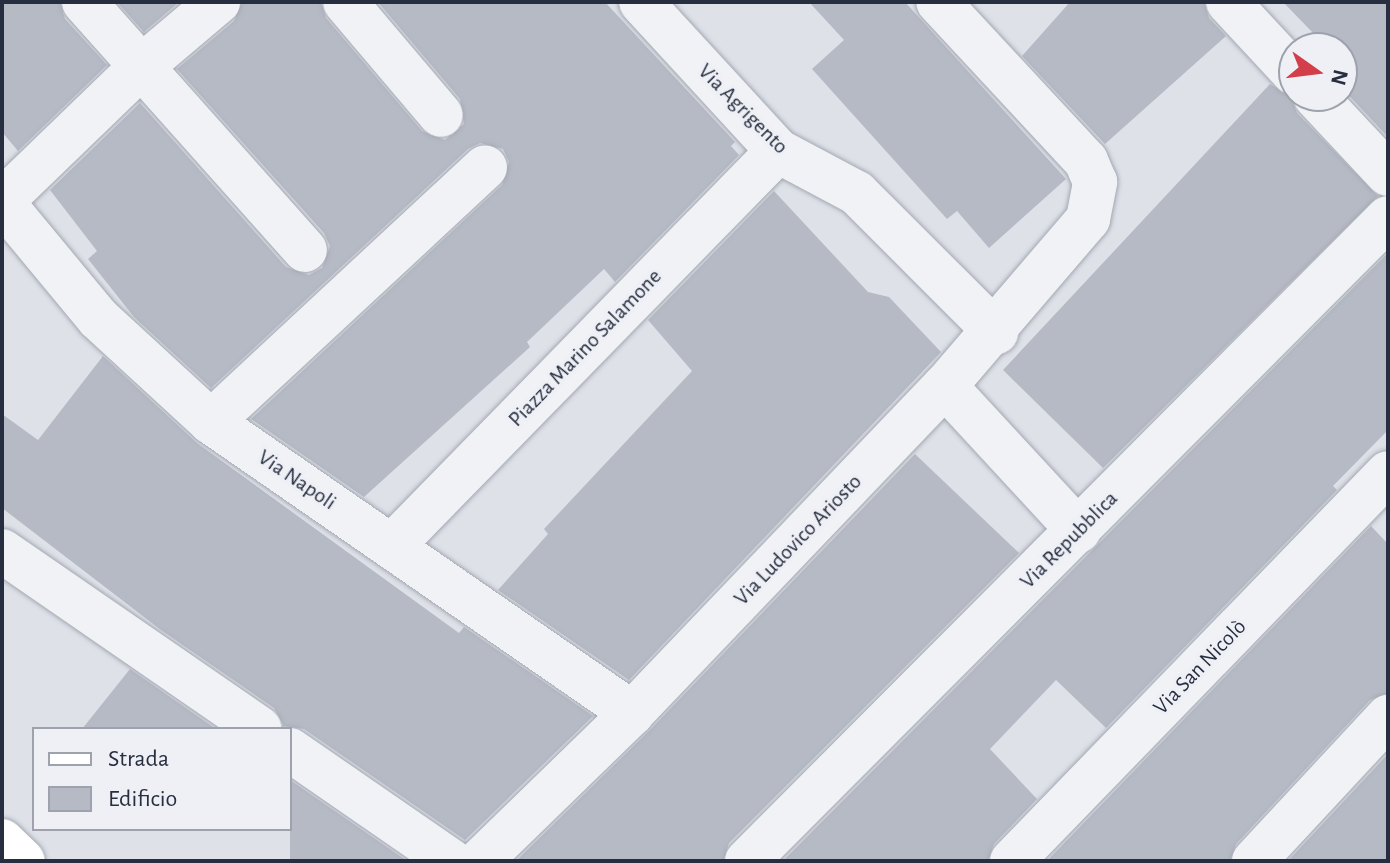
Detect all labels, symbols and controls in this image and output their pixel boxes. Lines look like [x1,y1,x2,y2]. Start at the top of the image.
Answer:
north arrow [1278,32,1358,112]
street label: Via Agrigento [692,58,794,160]
text: N [1327,67,1352,87]
street label: Piazza Marino Salamone [503,264,667,432]
street label: Via Napoli [253,444,341,516]
street label: Via Ludovico Ariosto [729,469,867,611]
street label: Via Repubblica [1015,486,1123,594]
street label: Via San Nicolò [1148,614,1252,720]
legend [32,727,292,831]
text: Strada [108,747,169,771]
text: Edificio [108,787,177,811]

